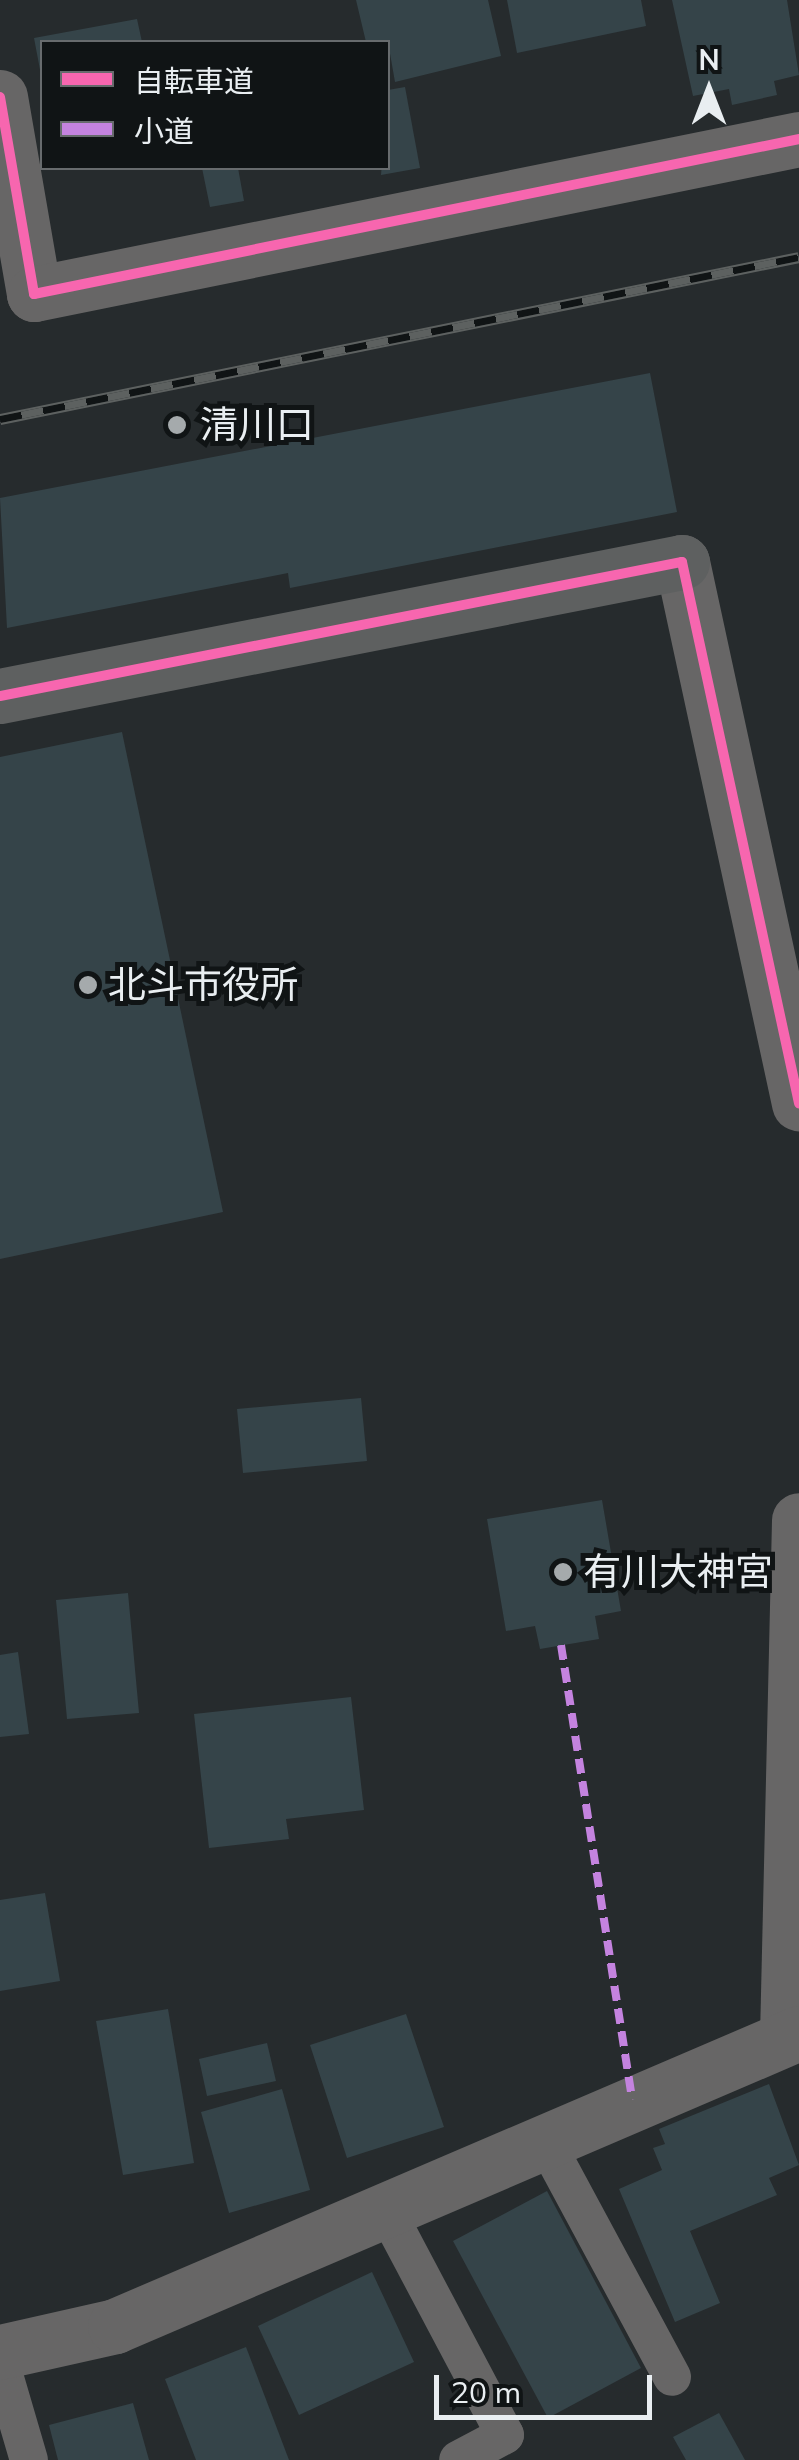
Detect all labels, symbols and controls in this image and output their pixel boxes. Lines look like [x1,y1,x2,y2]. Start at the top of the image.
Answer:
legend [40,40,390,170]
north arrow [659,40,759,140]
text: N [698,42,720,77]
text: 自転車道 [134,62,254,100]
text: 小道 [134,112,194,150]
place label: 清川口 [200,402,314,448]
marker: 清川口 [164,412,190,438]
place label: 北斗市役所 [108,962,298,1008]
marker: 北斗市役所 [77,974,99,996]
place label: 有川大神宮 [583,1549,773,1595]
marker: 有川大神宮 [552,1561,574,1583]
scale bar [439,2355,656,2417]
text: 20 m [451,2373,521,2411]

